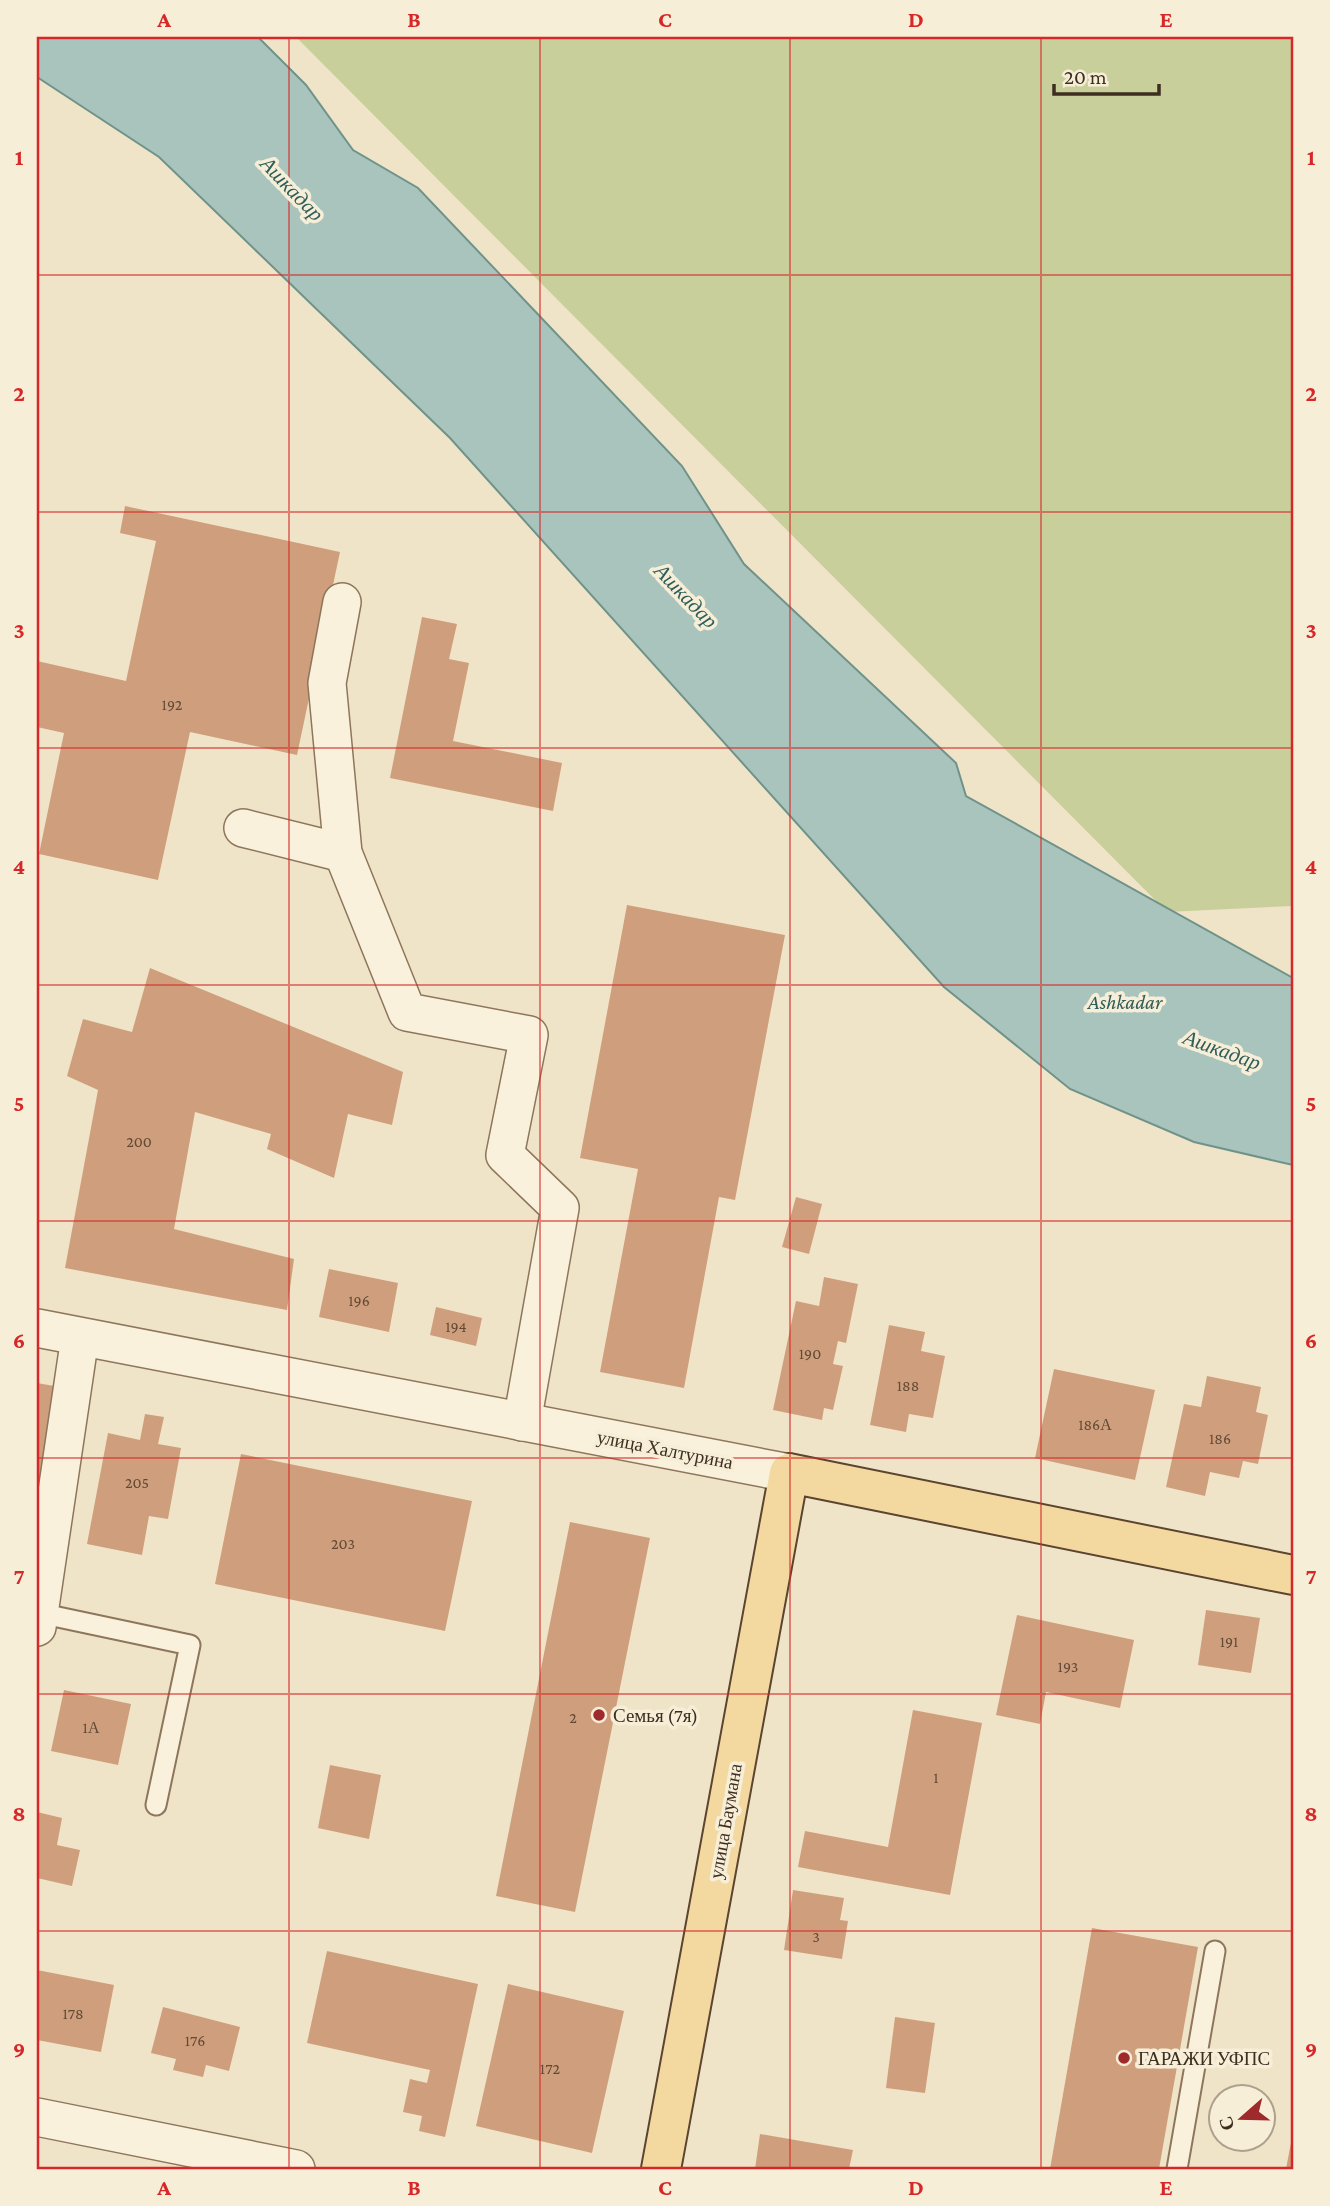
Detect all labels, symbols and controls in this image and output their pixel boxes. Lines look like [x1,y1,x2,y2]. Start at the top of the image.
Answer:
text: A [156,6,171,32]
text: B [407,6,421,32]
text: C [658,6,672,32]
text: D [908,6,924,32]
text: E [1159,6,1173,32]
scale bar [1054,52,1158,96]
text: 20 m [1064,65,1107,89]
text: 1 [15,144,24,170]
text: 1 [1307,144,1316,170]
water label: Ашкадар [254,150,328,226]
text: 2 [13,380,25,406]
text: 2 [1305,380,1317,406]
water label: Ашкадар [648,557,722,633]
text: 3 [13,617,25,643]
text: 3 [1305,617,1317,643]
house number: 192 [162,696,183,713]
text: 4 [13,853,25,879]
text: 4 [1305,853,1317,879]
water label: Ashkadar [1087,990,1163,1014]
water label: Ашкадар [1178,1024,1264,1075]
text: 5 [13,1090,25,1116]
text: 5 [1305,1090,1317,1116]
house number: 200 [126,1133,152,1150]
house number: 196 [348,1292,370,1309]
house number: 194 [445,1318,467,1335]
text: 6 [13,1327,25,1353]
text: 6 [1305,1327,1317,1353]
house number: 190 [799,1345,821,1362]
house number: 188 [897,1377,919,1394]
house number: 186А [1078,1416,1112,1433]
street label: улица Халтурина [595,1426,735,1473]
house number: 186 [1209,1430,1231,1447]
house number: 205 [125,1474,149,1491]
house number: 203 [331,1535,355,1552]
text: 7 [13,1563,25,1589]
text: 7 [1305,1563,1317,1589]
house number: 191 [1220,1633,1238,1650]
house number: 193 [1058,1658,1078,1675]
place label: Семья (7я) [613,1705,698,1727]
marker: Семья (7я) [591,1707,607,1723]
house number: 2 [569,1709,577,1726]
house number: 1А [83,1719,100,1736]
street label: улица Баумана [705,1761,746,1881]
house number: 1 [933,1769,939,1786]
text: 8 [12,1800,26,1826]
text: 8 [1304,1800,1318,1826]
house number: 3 [812,1928,820,1945]
house number: 178 [62,2005,84,2022]
house number: 176 [185,2032,205,2049]
text: 9 [13,2036,25,2062]
text: 9 [1305,2036,1317,2062]
place label: ГАРАЖИ УФПС [1138,2048,1270,2069]
marker: ГАРАЖИ УФПС [1116,2050,1132,2066]
house number: 172 [540,2060,561,2077]
north arrow [1208,2084,1278,2154]
text: С [1214,2114,1239,2134]
text: A [156,2174,171,2200]
text: B [407,2174,421,2200]
text: C [658,2174,672,2200]
text: D [908,2174,924,2200]
text: E [1159,2174,1173,2200]

